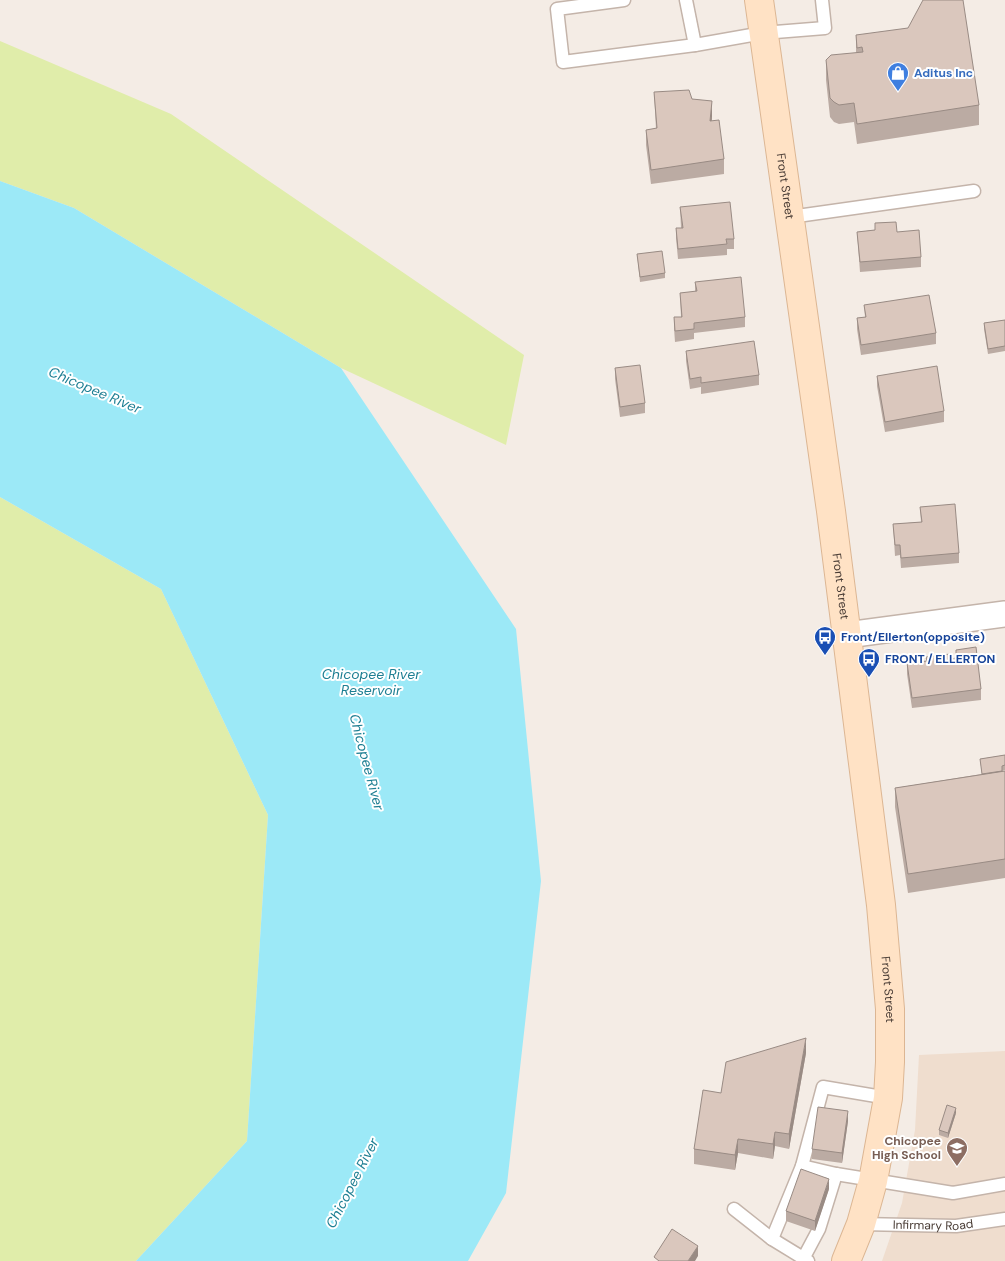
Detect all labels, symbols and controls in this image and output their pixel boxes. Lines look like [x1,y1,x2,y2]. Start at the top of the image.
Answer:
shop icon: Aditus Inc [886,61,910,92]
place label: Aditus Inc [914,65,973,81]
street label: Front Street [773,152,798,221]
water label: Chicopee River [46,362,145,418]
street label: Front Street [828,552,853,621]
bus stop icon: Front/Ellerton(opposite) [813,625,837,656]
place label: Front/Ellerton(opposite) [841,629,985,645]
bus stop icon: FRONT / ELLERTON [857,647,881,678]
place label: FRONT / ELLERTON [885,651,995,667]
water label: Chicopee River Reservoir [322,665,421,699]
water label: Chicopee River [346,712,389,813]
street label: Front Street [877,956,898,1023]
place label: Chicopee High School [872,1133,941,1163]
water label: Chicopee River [322,1134,383,1231]
school or university icon: Chicopee High School [945,1136,969,1167]
street label: Infirmary Road [893,1216,974,1234]

